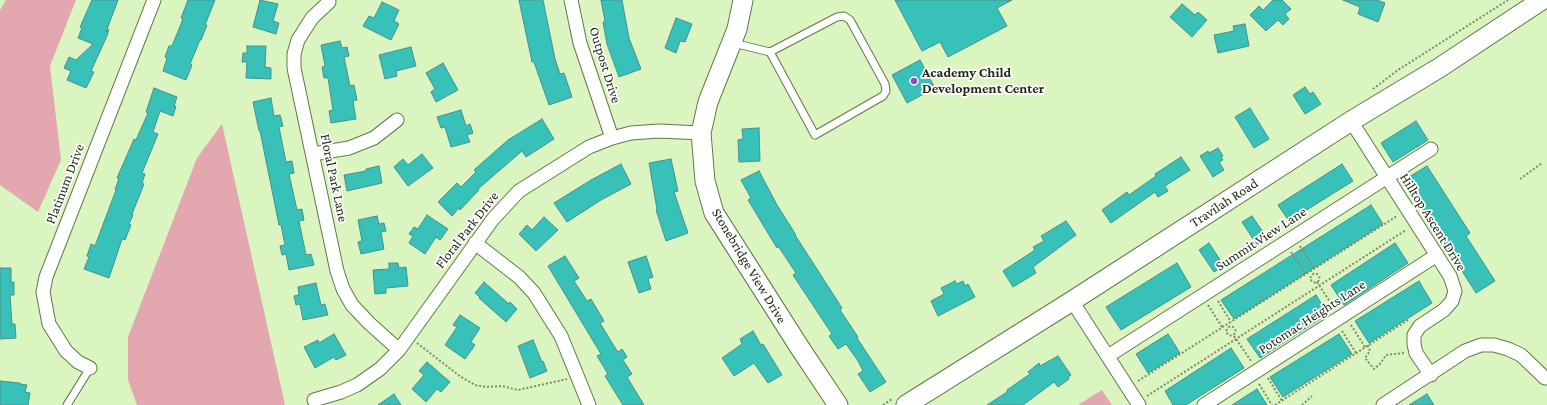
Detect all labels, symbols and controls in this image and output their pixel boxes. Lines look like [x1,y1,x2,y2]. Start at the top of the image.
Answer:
street label: Outpost Drive [585,25,625,105]
place label: Academy Child Development Center [922,65,1044,98]
marker: Academy Child Development Center [909,76,919,86]
street label: Floral Park Lane [316,132,352,224]
street label: Platinum Drive [42,141,88,227]
street label: Hilltop Ascent Drive [1396,170,1470,274]
street label: Travilah Road [1187,175,1261,231]
street label: Floral Park Drive [432,188,502,272]
street label: Summit View Lane [1212,203,1310,275]
street label: Stonebridge View Drive [708,205,790,327]
street label: Potomac Heights Lane [1255,276,1369,358]

